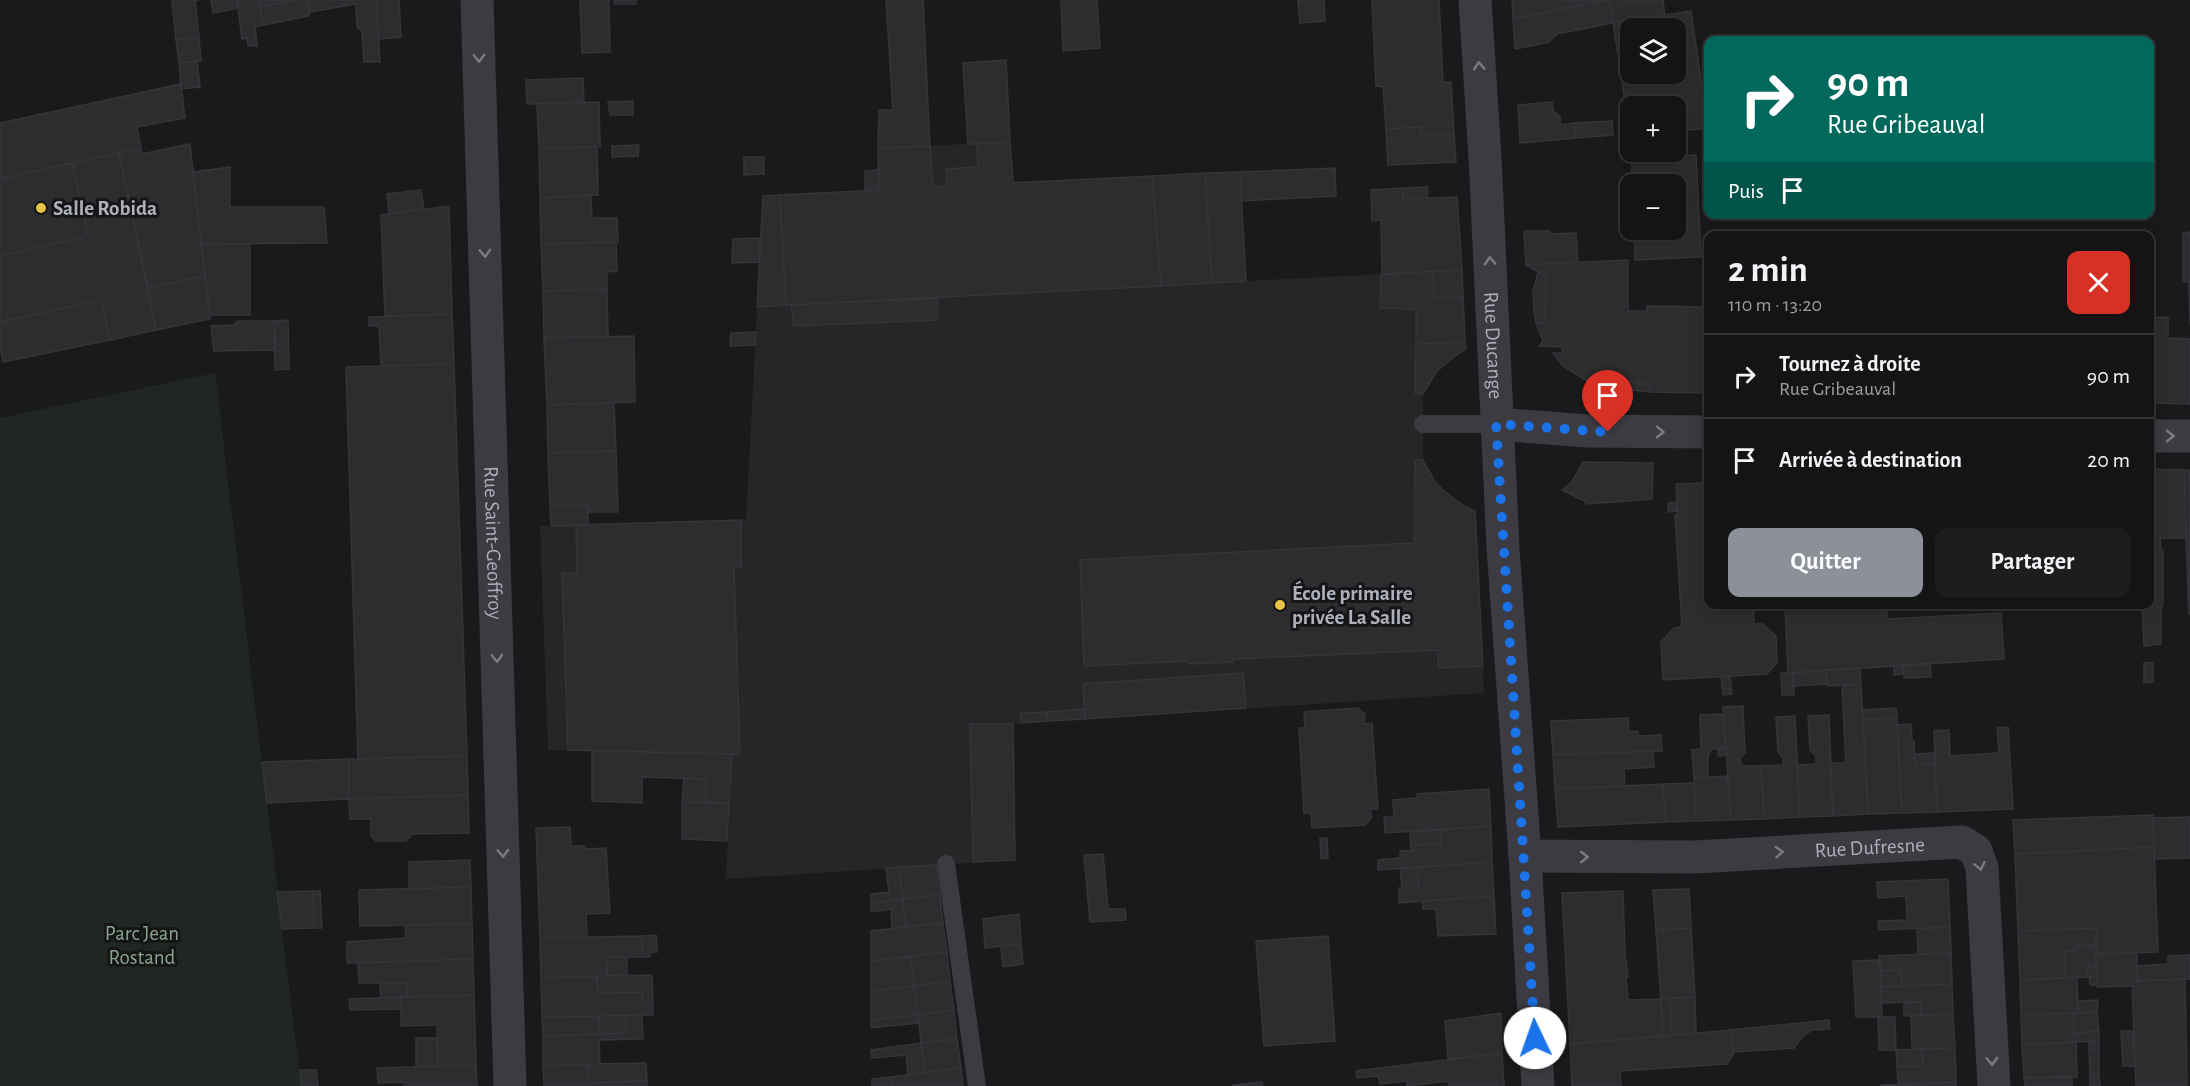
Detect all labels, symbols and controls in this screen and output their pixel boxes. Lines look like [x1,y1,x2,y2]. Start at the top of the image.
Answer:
map controls [1620,18,1686,240]
button: layers [1620,18,1686,84]
one-way arrow [472,54,485,63]
icon: right [1728,60,1806,138]
one-way arrow [1473,62,1486,71]
text: 90 m [1827,62,1909,104]
button: + [1620,96,1686,162]
text: Rue Gribeauval [1827,111,1985,138]
button: − [1620,174,1686,240]
icon: arrive [1776,174,1809,207]
text: Puis [1728,180,1764,202]
place label: Salle Robida [53,198,157,219]
marker: Salle Robida [34,201,48,215]
one-way arrow [478,249,491,258]
button: close [2067,251,2130,314]
text: 2 min [1728,252,1808,288]
one-way arrow [1483,256,1496,265]
street label: Rue Ducange [1481,291,1507,400]
text: 110 m · 13:20 [1728,295,1822,315]
text: Tournez à droite [1779,353,1921,375]
icon: right [1728,360,1761,393]
text: 90 m [2087,365,2130,387]
pin [1582,370,1633,432]
icon: arrive [1591,379,1624,412]
text: Rue Gribeauval [1779,379,1896,399]
one-way arrow [1655,426,1664,438]
one-way arrow [2165,430,2174,442]
icon: arrive [1728,444,1761,477]
text: Arrivée à destination [1779,449,1962,471]
text: 20 m [2087,449,2130,471]
street label: Rue Saint-Geoffroy [481,466,506,620]
button: Quitter [1728,528,1923,597]
button: Partager [1935,528,2130,597]
place label: École primaire privée La Salle [1292,580,1413,628]
marker: École primaire privée La Salle [1273,598,1287,612]
one-way arrow [491,654,504,663]
street label: Rue Dufresne [1814,834,1925,861]
one-way arrow [1774,846,1783,859]
one-way arrow [497,849,510,858]
one-way arrow [1579,851,1588,863]
one-way arrow [1973,861,1986,871]
park label: Parc Jean Rostand [105,923,179,968]
position arrow [1503,1006,1567,1070]
one-way arrow [1986,1056,1999,1065]

